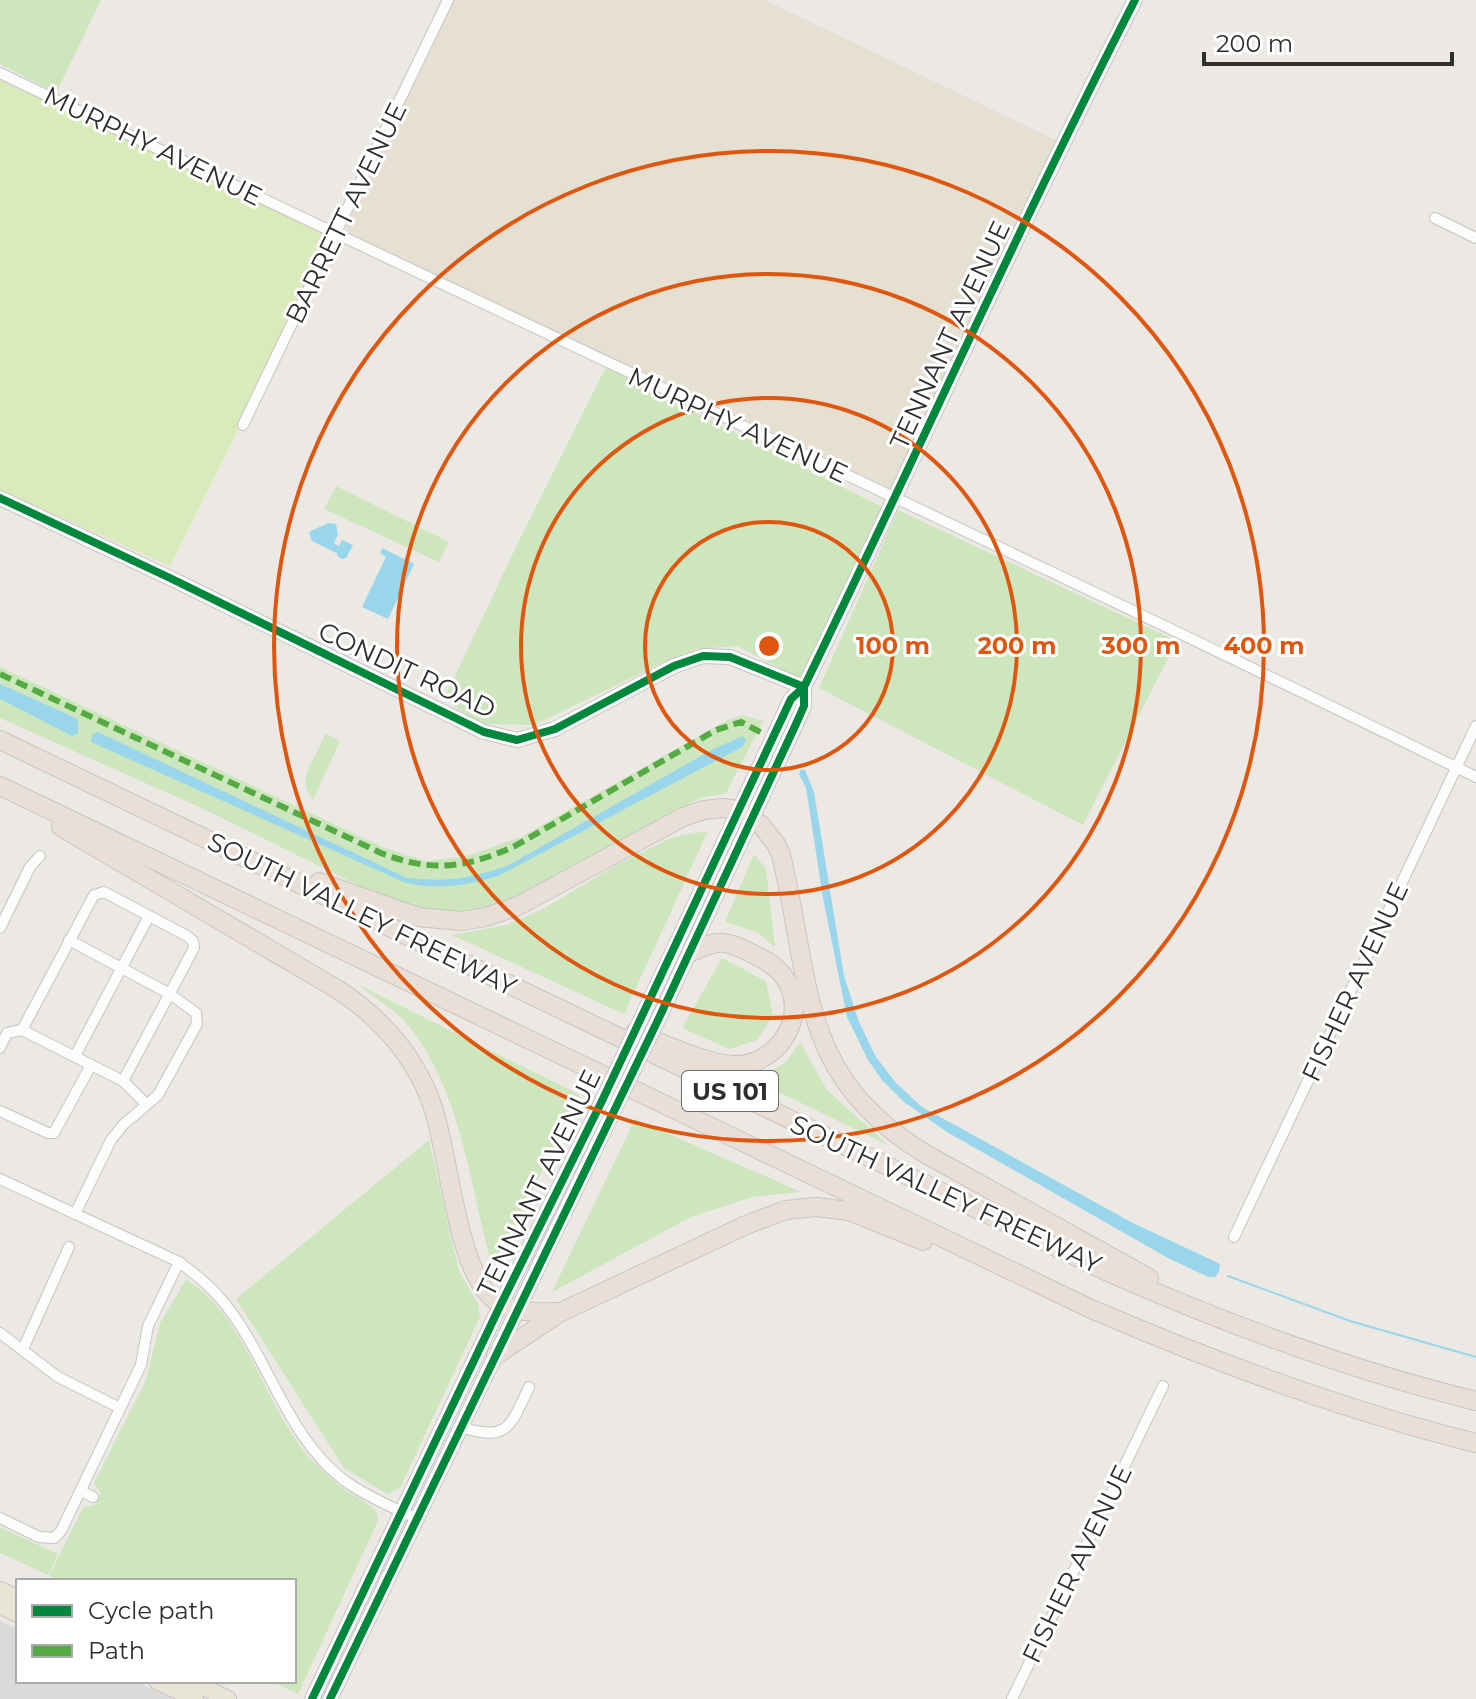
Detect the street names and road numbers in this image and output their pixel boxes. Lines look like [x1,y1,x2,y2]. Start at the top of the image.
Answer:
street label: MURPHY AVENUE [39,79,267,213]
street label: BARRETT AVENUE [279,97,413,329]
street label: TENNANT AVENUE [883,216,1017,454]
street label: MURPHY AVENUE [623,360,853,490]
street label: CONDIT ROAD [313,615,501,725]
street label: SOUTH VALLEY FREEWAY [202,825,522,1003]
street label: FISHER AVENUE [1295,877,1415,1087]
street label: TENNANT AVENUE [470,1064,608,1302]
road number: US 101 [682,1071,778,1111]
street label: SOUTH VALLEY FREEWAY [785,1108,1107,1280]
street label: FISHER AVENUE [1015,1460,1139,1668]

